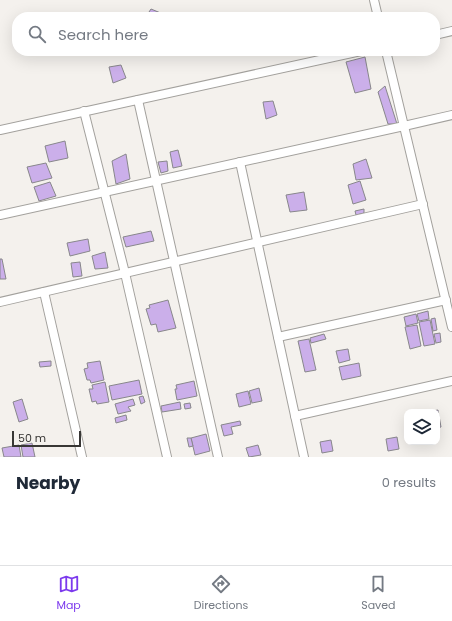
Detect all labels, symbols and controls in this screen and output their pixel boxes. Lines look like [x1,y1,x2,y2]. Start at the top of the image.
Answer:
search box [12,12,440,56]
icon: search [26,23,48,45]
text: Search here [58,24,148,45]
map controls [404,409,440,445]
button: layers [404,409,440,445]
scale bar [12,429,81,448]
text: 50 m [18,430,46,446]
text: Nearby [16,471,80,495]
text: 0 results [382,473,436,492]
tab: Map [56,573,81,614]
tab: Directions [194,573,248,614]
tab: Saved [361,573,396,614]

